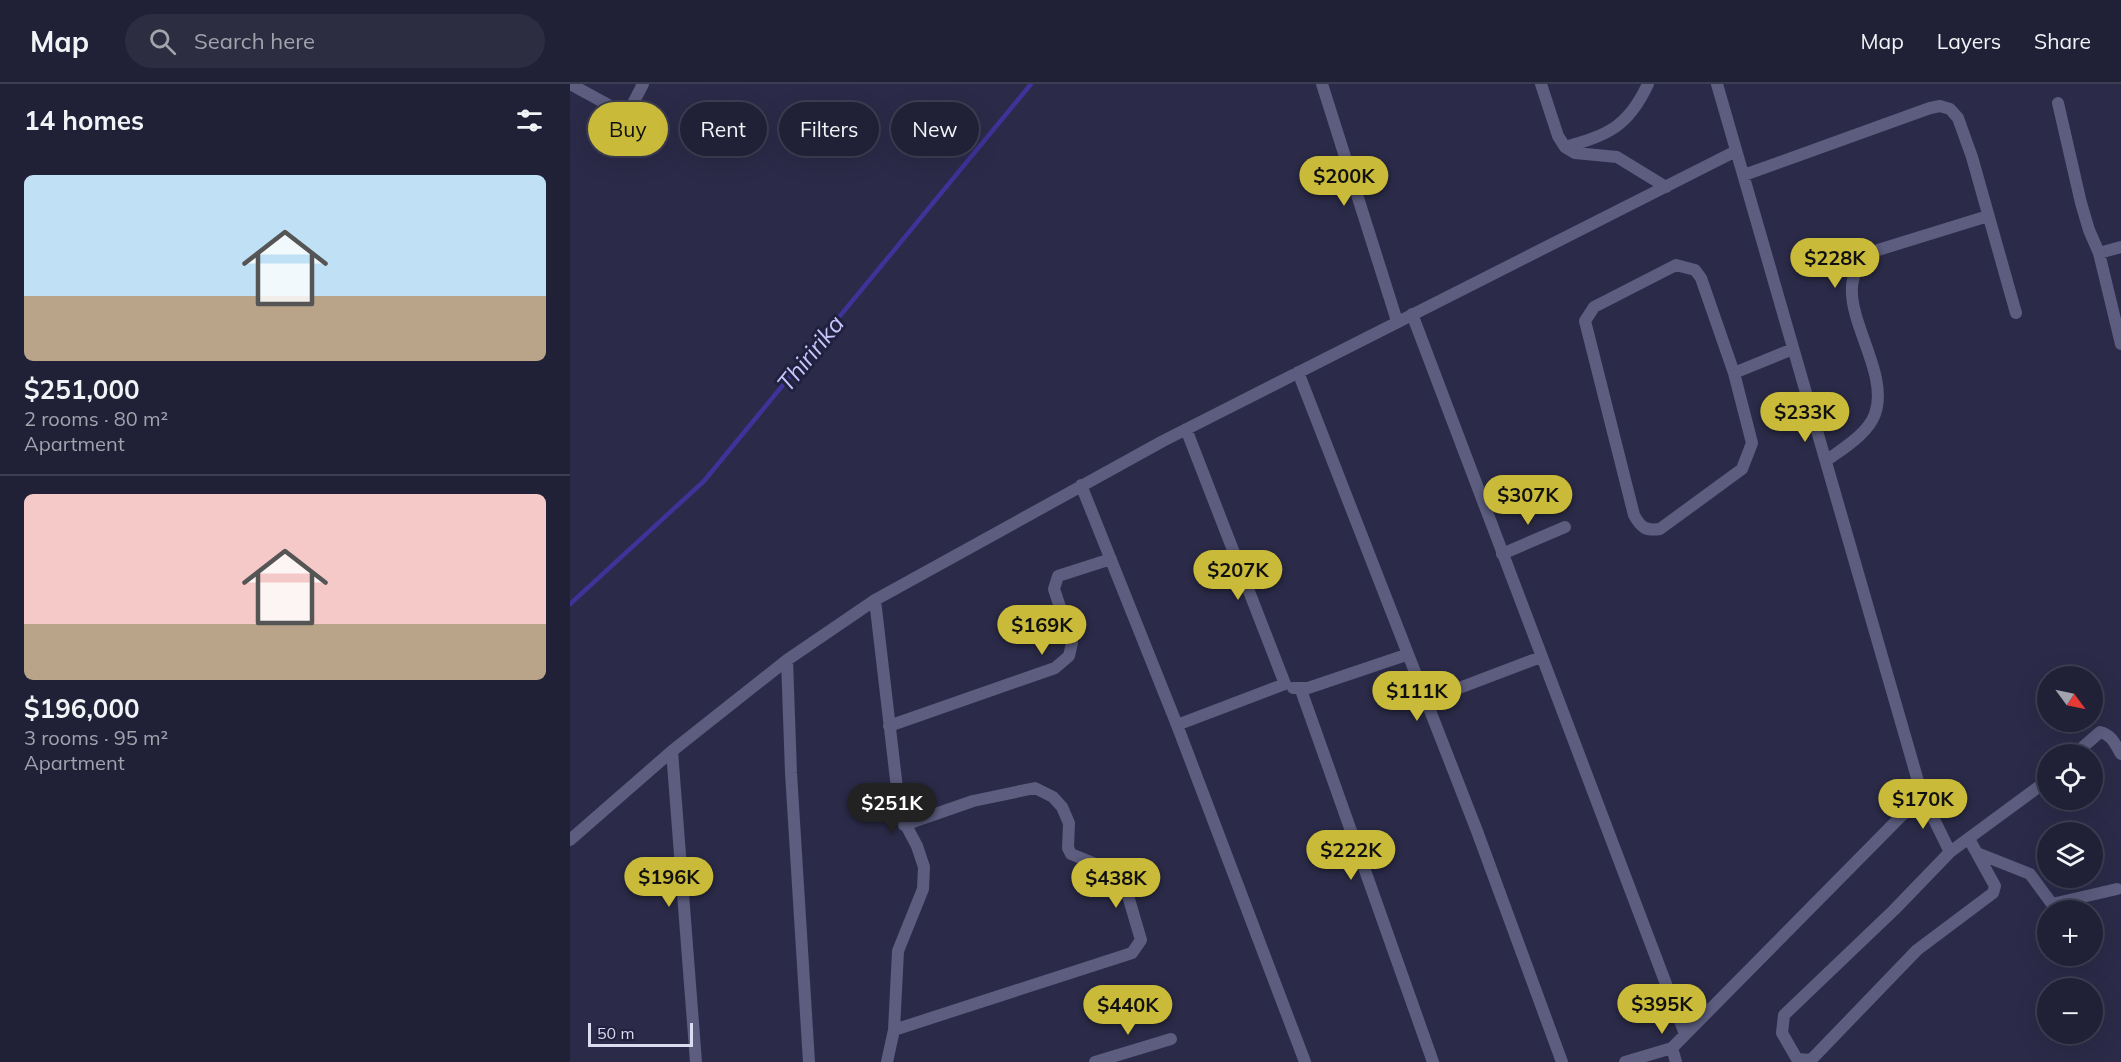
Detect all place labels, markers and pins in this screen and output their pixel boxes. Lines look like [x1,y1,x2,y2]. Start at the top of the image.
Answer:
pin: $200K [1302,156,1386,207]
pin: $228K [1793,238,1877,289]
pin: $233K [1763,392,1847,443]
pin: $307K [1486,475,1570,526]
pin: $207K [1196,550,1280,601]
pin: $169K [1000,605,1084,656]
pin: $111K [1375,671,1459,722]
pin: $170K [1881,779,1965,830]
pin: $251K [850,783,934,834]
pin: $222K [1309,830,1393,881]
pin: $196K [627,857,711,908]
pin: $438K [1074,858,1158,909]
pin: $395K [1620,984,1704,1035]
pin: $440K [1086,985,1170,1036]

